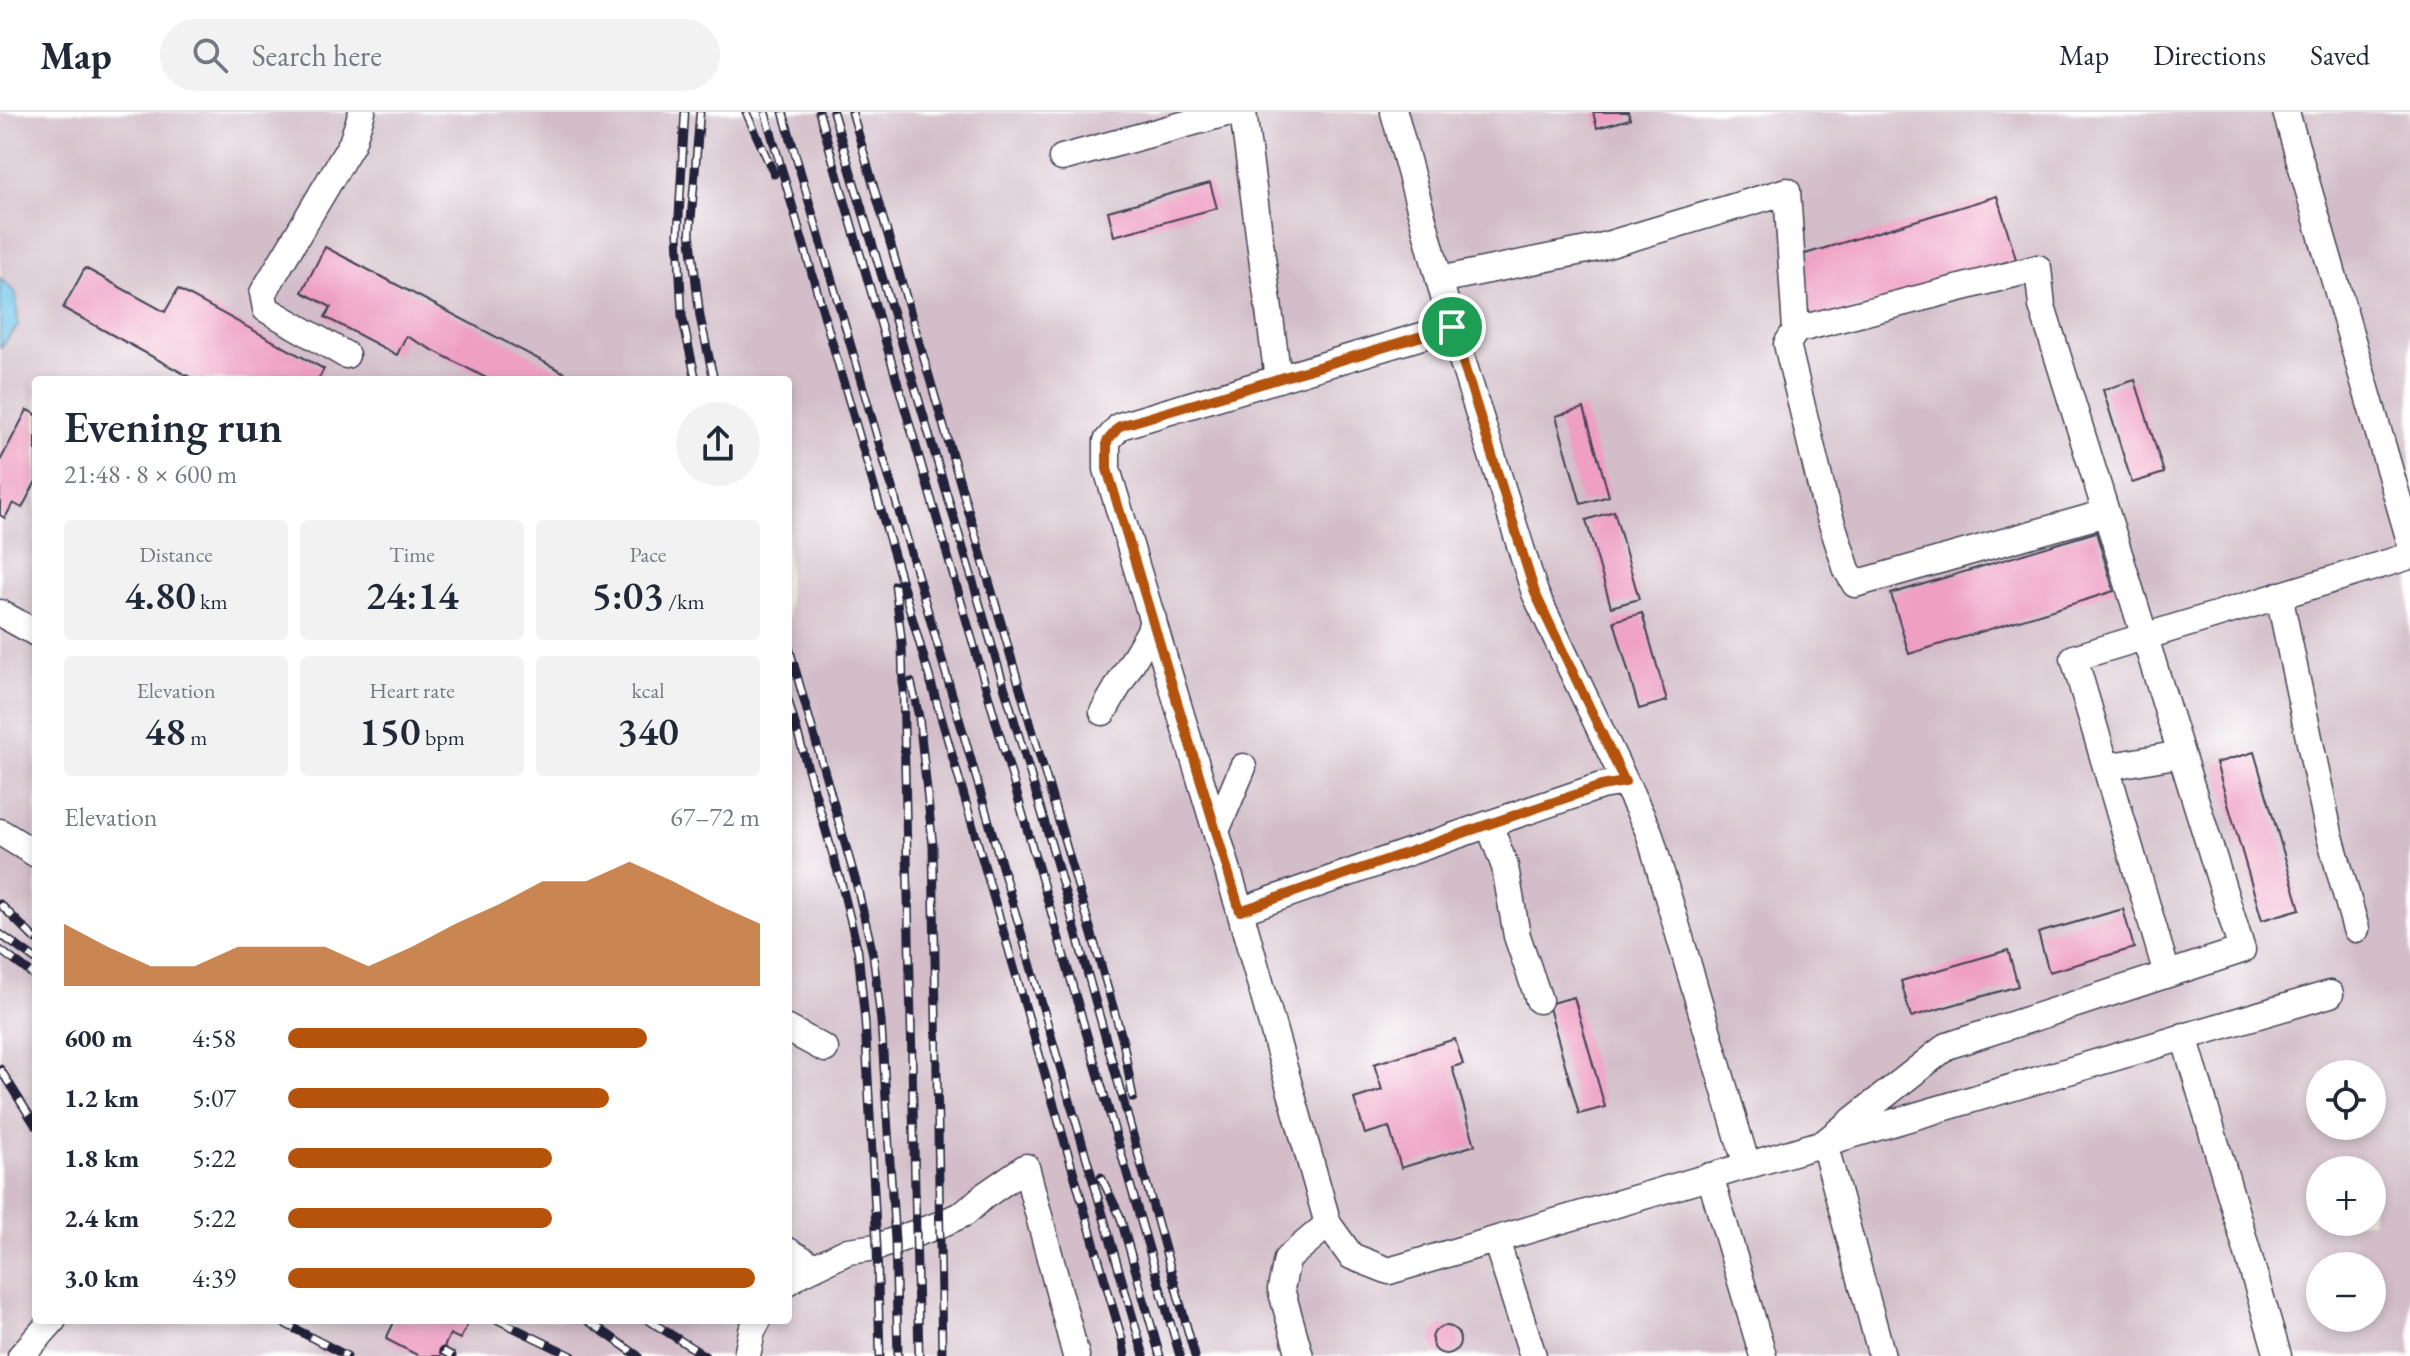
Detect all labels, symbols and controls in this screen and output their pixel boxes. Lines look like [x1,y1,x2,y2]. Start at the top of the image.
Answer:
search box [160,19,720,91]
text: Map [40,31,112,80]
icon: search [188,33,232,77]
text: Search here [252,36,382,75]
text: Map [2059,37,2109,73]
text: Directions [2153,37,2266,73]
text: Saved [2310,37,2370,73]
pin [1418,293,1486,361]
icon: arrive [1430,305,1474,349]
text: Evening run [64,398,283,455]
button: share [676,402,760,486]
text: 21:48 · 8 × 600 m [64,457,237,491]
text: Distance [139,540,213,569]
text: Time [389,540,435,569]
text: Pace [630,540,666,569]
text: 4.80 [124,569,196,621]
text: 24:14 [366,569,458,621]
text: 5:03 [591,569,664,621]
text: km [196,587,228,616]
text: /km [664,587,705,616]
text: Elevation [136,676,216,705]
text: Heart rate [369,676,455,705]
text: kcal [631,676,665,705]
text: 48 [145,705,186,757]
text: 150 [359,705,421,757]
text: 340 [617,705,679,757]
text: m [186,723,207,752]
text: bpm [421,723,465,752]
text: Elevation [64,800,158,834]
text: 67–72 m [670,800,760,834]
text: 600 m [64,1021,132,1055]
text: 4:58 [192,1021,236,1055]
map controls [2306,1060,2386,1332]
button: locate [2306,1060,2386,1140]
text: 1.2 km [64,1081,139,1115]
text: 5:07 [192,1081,236,1115]
text: 1.8 km [64,1141,139,1175]
text: 5:22 [192,1141,236,1175]
button: + [2306,1156,2386,1236]
text: 2.4 km [64,1201,139,1235]
text: 5:22 [192,1201,236,1235]
button: − [2306,1252,2386,1332]
text: 3.0 km [64,1261,139,1295]
text: 4:39 [192,1261,236,1295]

